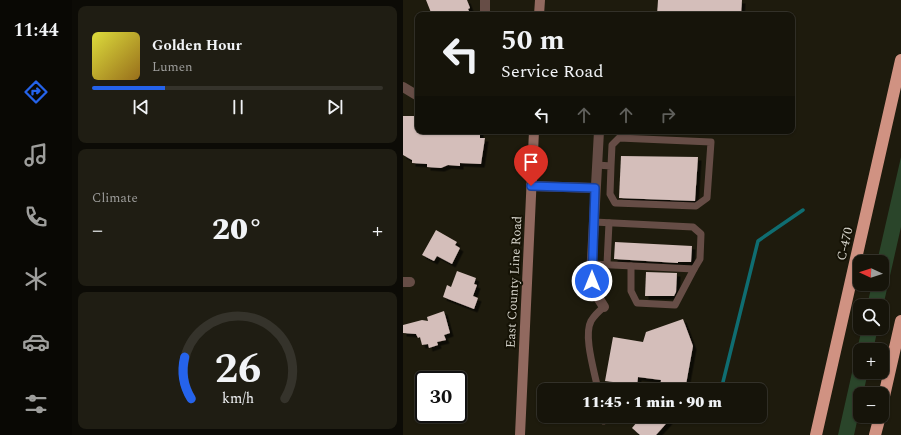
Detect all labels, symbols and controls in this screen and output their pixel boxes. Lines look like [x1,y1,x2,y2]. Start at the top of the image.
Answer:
text: 11:44 [13,17,59,44]
text: 50 m [501,19,565,62]
icon: left [435,28,487,80]
text: Golden Hour [152,34,242,57]
text: Lumen [152,57,193,77]
text: Service Road [501,58,603,85]
icon: directions [22,78,50,106]
icon: previous [130,96,152,118]
icon: pause [227,96,249,118]
icon: next [324,96,346,118]
icon: left [531,104,553,126]
icon: ahead [573,104,595,126]
icon: ahead [615,104,637,126]
icon: right [657,104,679,126]
icon: music [22,141,50,169]
pin [514,145,548,186]
icon: arrive [520,151,542,173]
text: Climate [92,188,138,208]
icon: phone [22,203,50,231]
text: 20° [212,207,263,253]
text: − [92,214,103,247]
text: + [372,214,383,247]
street label: East County Line Road [501,215,527,349]
street label: C-470 [831,225,859,263]
north arrow [853,255,889,291]
map controls [853,255,889,423]
position arrow [571,260,613,302]
icon: climate [22,265,50,293]
button: search [853,299,889,335]
icon: car [22,328,50,356]
text: 26 [214,337,261,400]
button: + [853,343,889,379]
speed limit sign: 30 [415,371,467,423]
text: km/h [221,387,254,409]
button: − [853,387,889,423]
icon: filters [22,390,50,418]
text: 11:45 · 1 min · 90 m [582,391,722,414]

